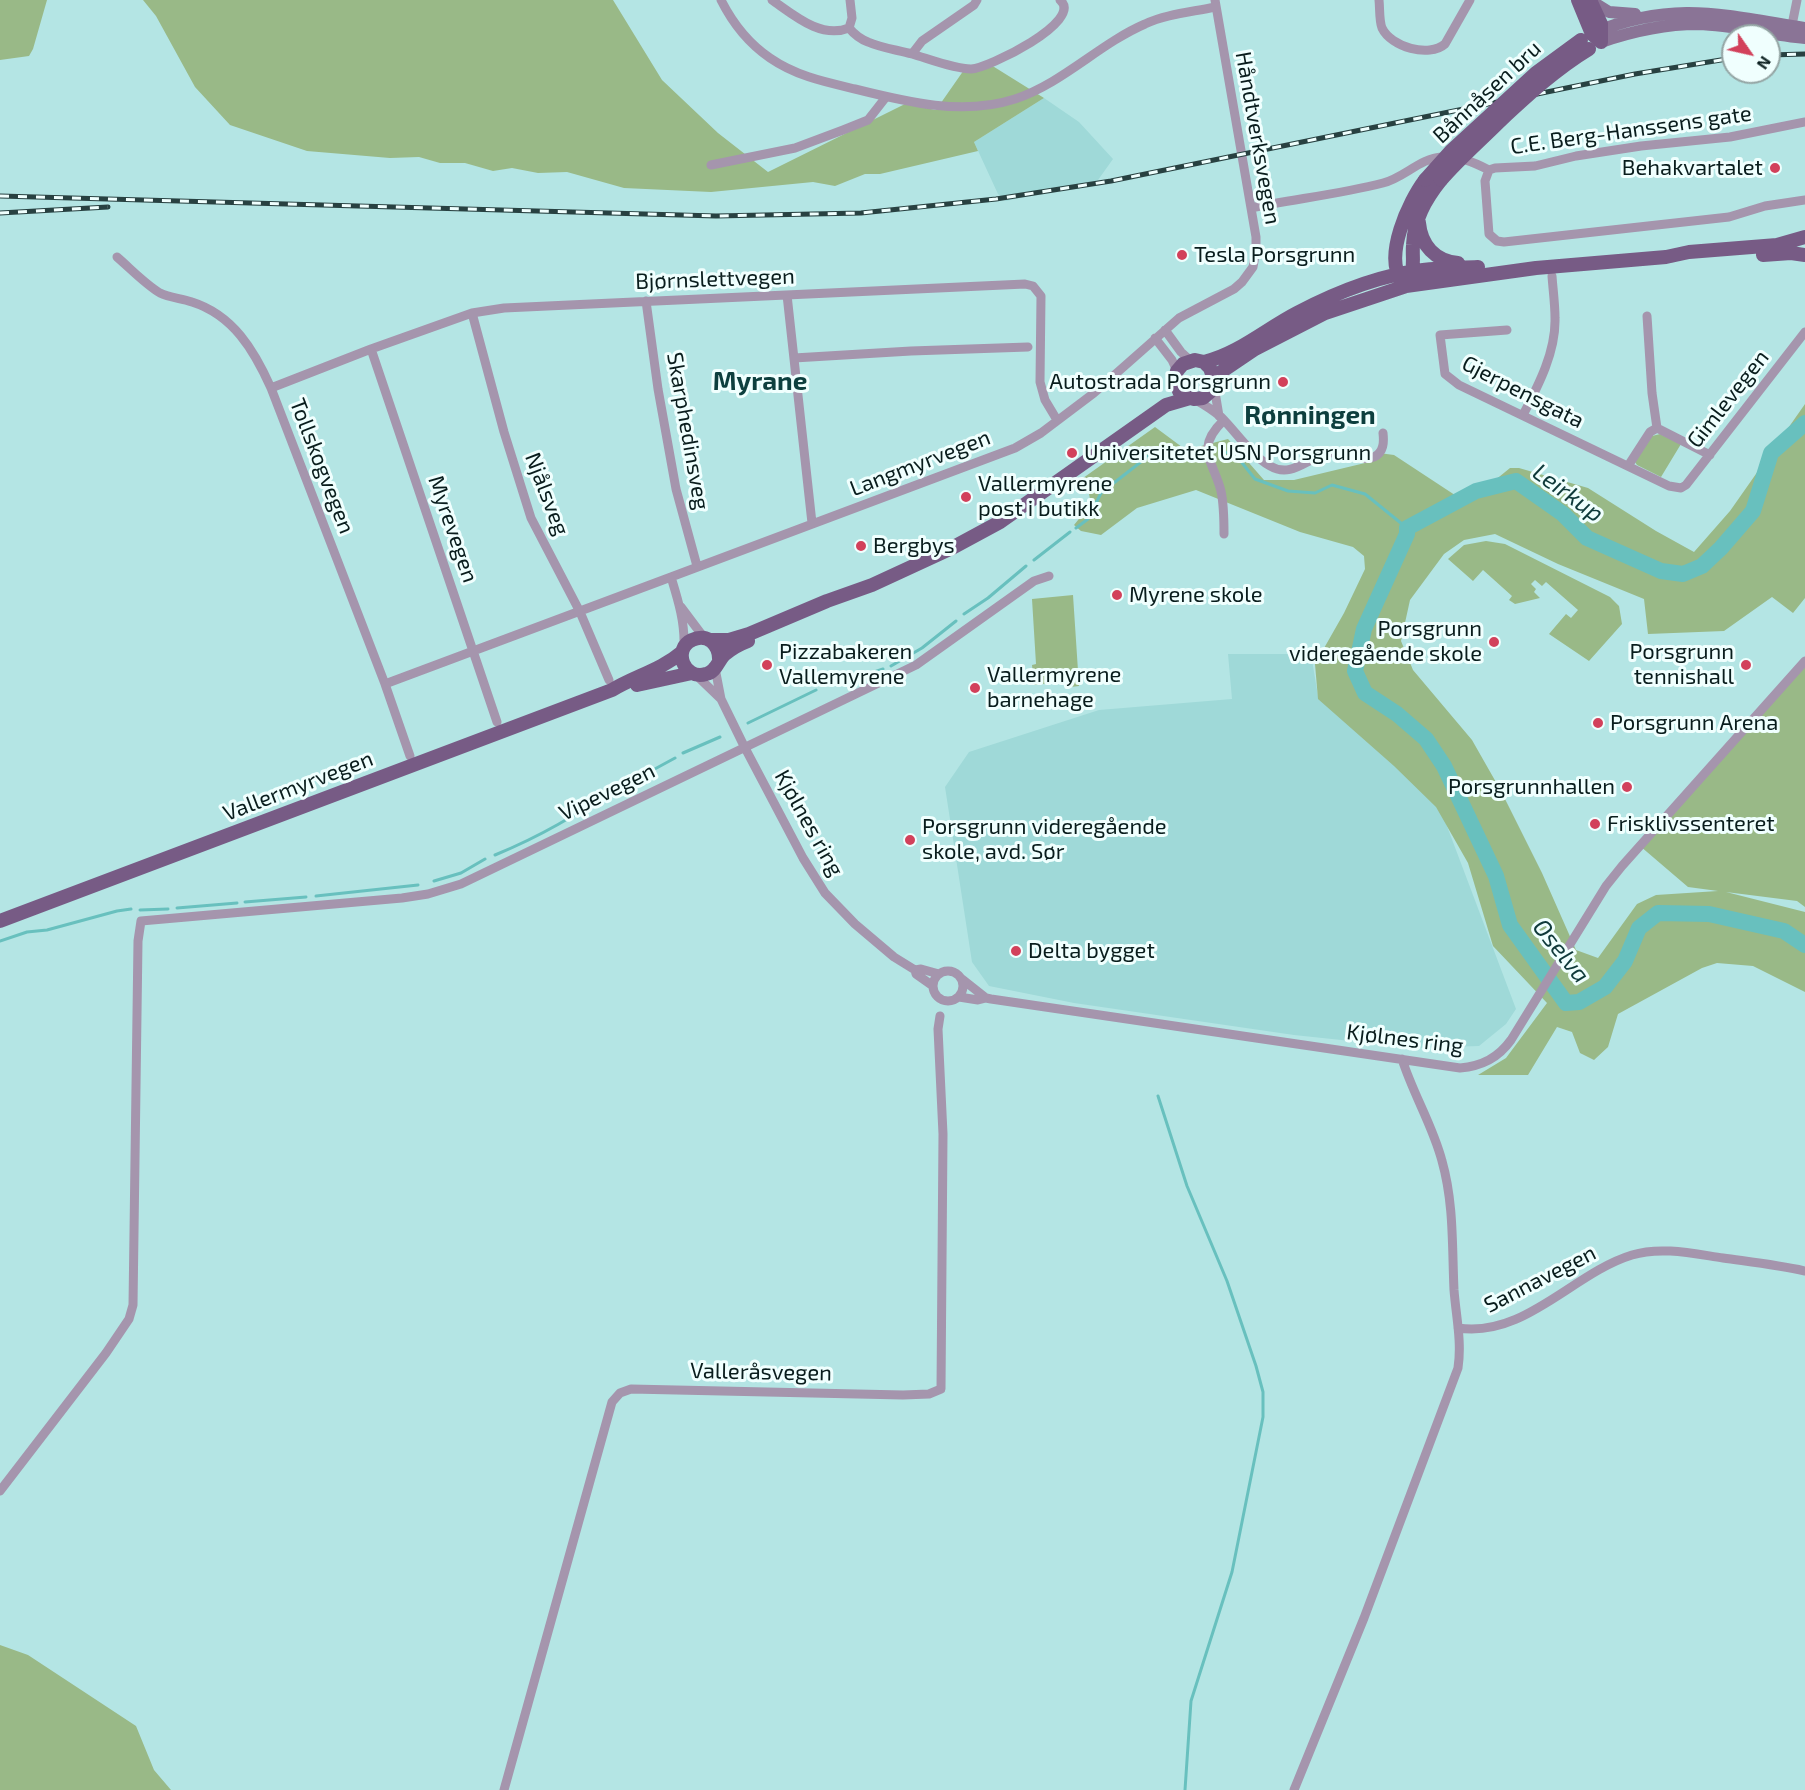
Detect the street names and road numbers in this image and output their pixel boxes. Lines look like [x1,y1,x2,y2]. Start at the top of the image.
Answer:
street label: Bånnåsen bru [1428,35,1546,149]
street label: Håndtverksvegen [1230,49,1286,227]
street label: C.E. Berg-Hanssens gate [1509,100,1753,160]
street label: Bjørnslettvegen [635,263,795,295]
street label: Gimlevegen [1682,345,1774,453]
street label: Skarphedinsveg [661,350,715,512]
street label: Gjerpensgata [1458,350,1588,434]
street label: Tollskogvegen [284,395,360,537]
street label: Langmyrvegen [846,424,994,502]
street label: Njålsveg [519,449,575,539]
street label: Myrevegen [422,472,484,586]
street label: Vallermyrvegen [219,745,377,827]
street label: Vipevegen [555,757,659,827]
street label: Kjølnes ring [769,765,849,881]
street label: Kjølnes ring [1345,1019,1465,1059]
street label: Sannavegen [1480,1240,1600,1318]
street label: Valleråsvegen [690,1358,832,1386]

